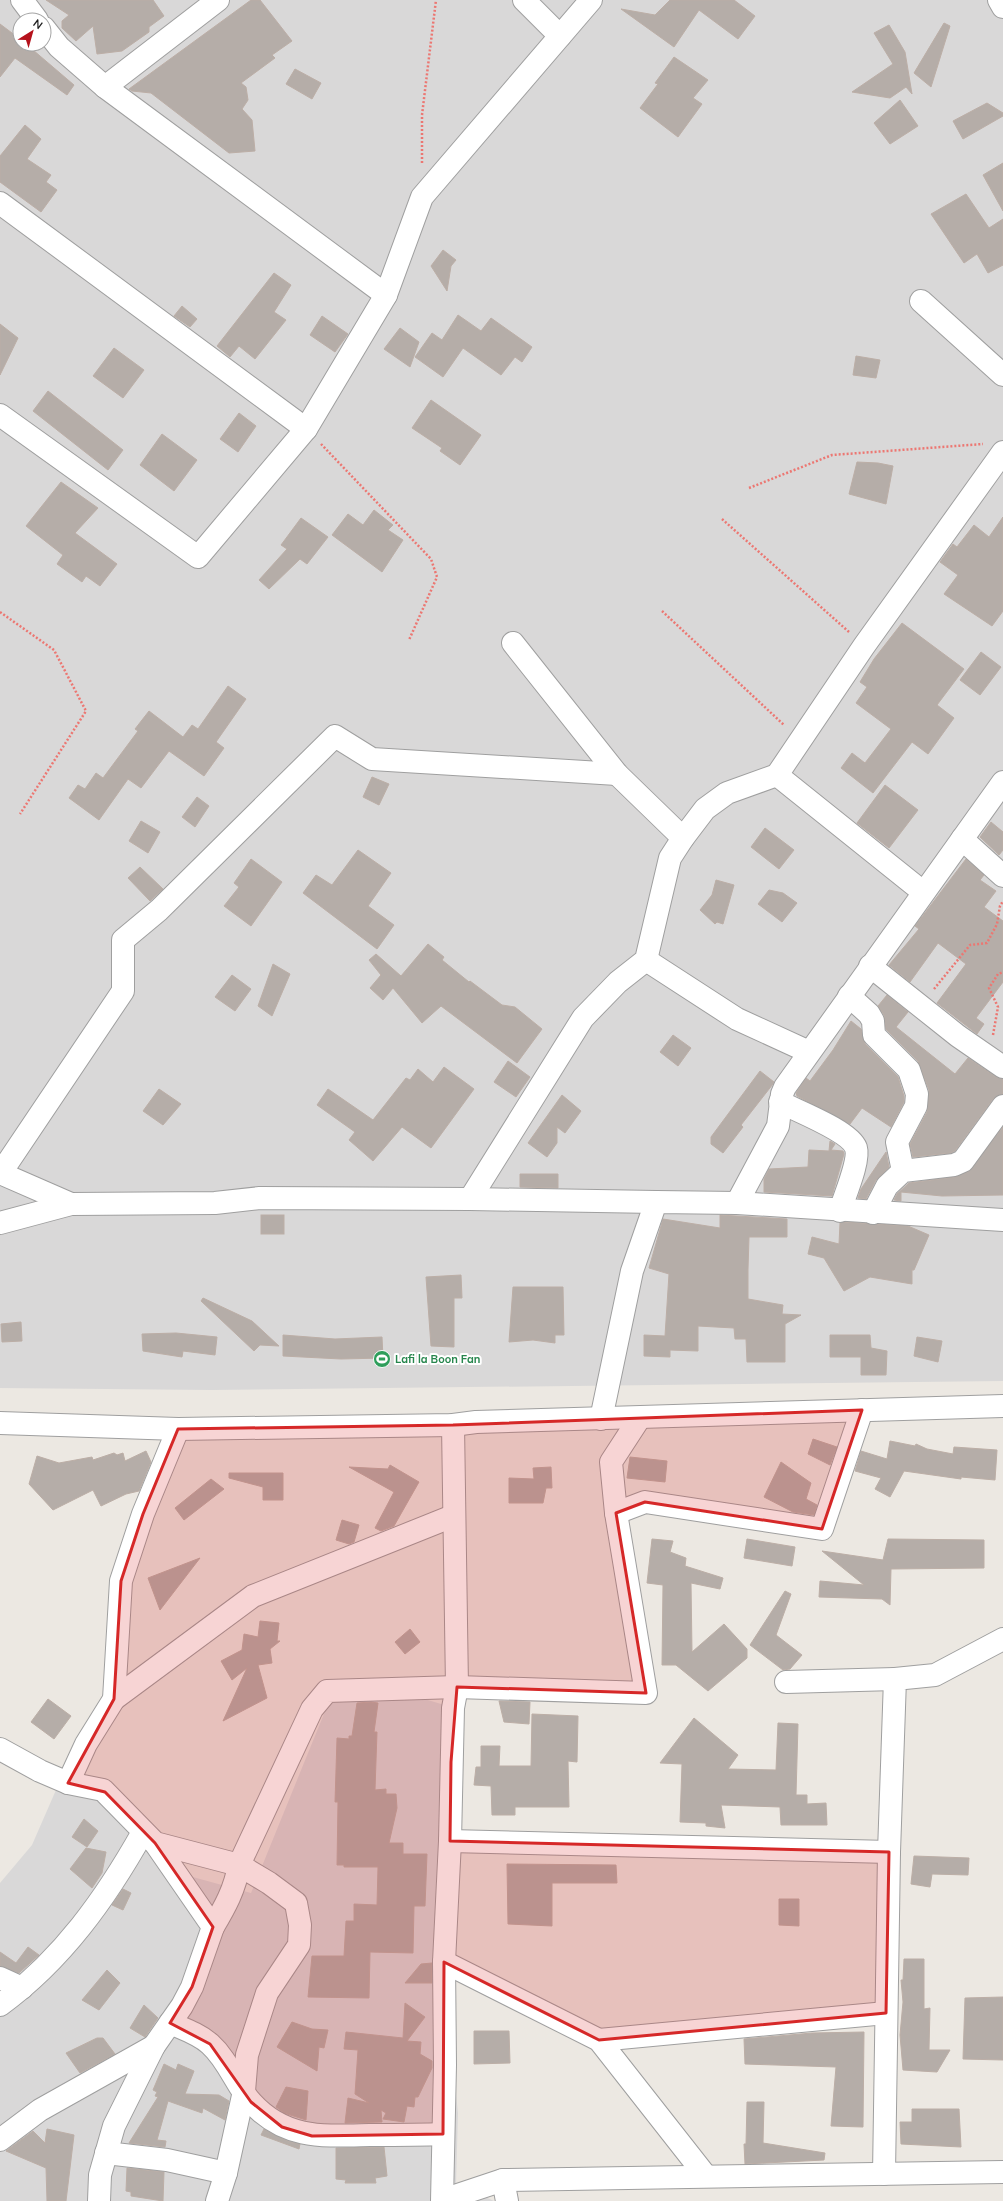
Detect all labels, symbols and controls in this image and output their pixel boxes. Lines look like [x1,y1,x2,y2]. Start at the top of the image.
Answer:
north arrow [12,12,52,52]
text: N [30,16,46,32]
sports icon: Lafi la Boon Fan [372,1349,392,1369]
place label: Lafi la Boon Fan [395,1352,480,1366]

